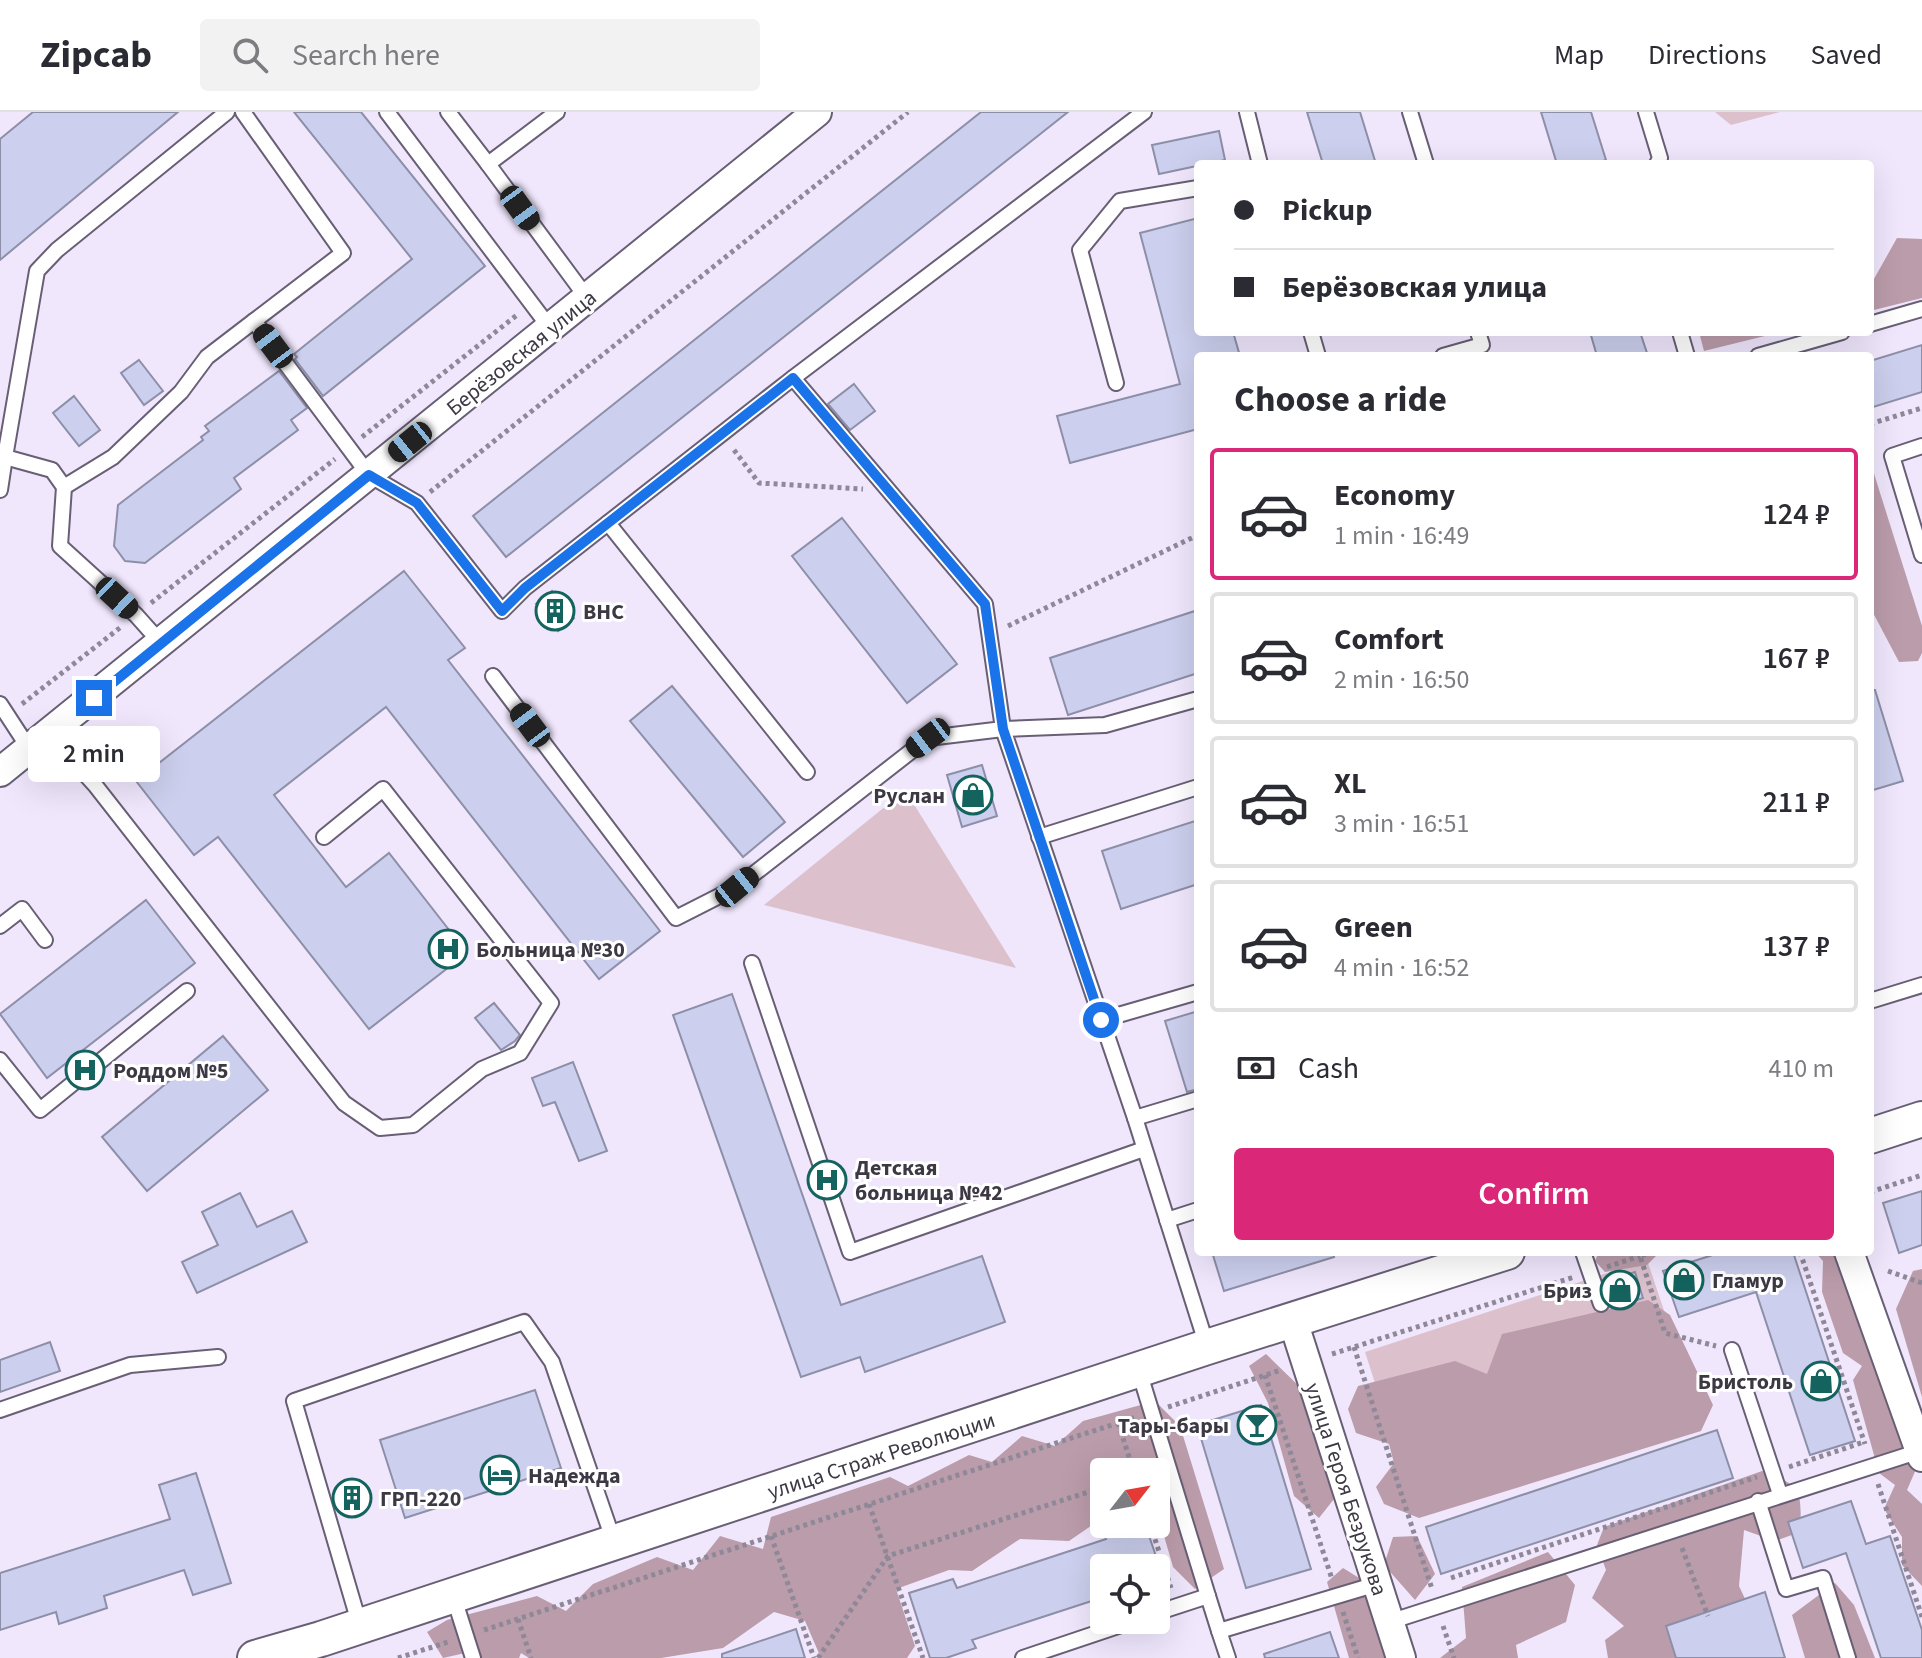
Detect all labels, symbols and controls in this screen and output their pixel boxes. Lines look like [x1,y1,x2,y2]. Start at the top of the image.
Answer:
search box [200,19,760,91]
text: Zipcab [40,28,152,82]
icon: search [228,33,272,77]
text: Search here [292,34,440,77]
text: Map [1554,35,1604,75]
text: Directions [1648,35,1767,75]
text: Saved [1811,35,1882,75]
car [496,182,544,234]
text: Pickup [1282,189,1372,232]
text: Берёзовская улица [1282,266,1547,309]
street label: Берёзовская улица [440,282,604,423]
car [249,320,297,372]
text: Choose a ride [1234,374,1447,425]
car [384,418,436,466]
text: Economy [1334,474,1455,517]
icon: car [1238,478,1310,550]
text: 124 ₽ [1762,493,1830,536]
text: 1 min · 16:49 [1334,517,1469,554]
car [91,573,143,623]
building icon: ВНС [534,590,576,632]
place label: ВНС [583,596,624,628]
text: Comfort [1334,618,1444,661]
icon: car [1238,622,1310,694]
text: 167 ₽ [1762,637,1830,680]
text: 2 min · 16:50 [1334,661,1469,698]
route end [76,680,112,716]
car [506,699,554,751]
car [902,714,954,762]
callout: 2 min [28,726,160,782]
text: 2 min [63,735,125,772]
text: XL [1334,762,1367,805]
icon: car [1238,766,1310,838]
shop icon: Руслан [952,774,994,816]
place label: Руслан [873,780,945,812]
text: 211 ₽ [1762,781,1830,824]
text: 3 min · 16:51 [1334,805,1469,842]
car [711,863,763,911]
text: Green [1334,906,1413,949]
icon: car [1238,910,1310,982]
text: 137 ₽ [1762,925,1830,968]
hospital icon: Больница №30 [427,928,469,970]
place label: Больница №30 [476,934,625,966]
text: 4 min · 16:52 [1334,949,1469,986]
route start [1083,1002,1119,1038]
icon: cash [1234,1046,1278,1090]
text: Cash [1298,1047,1359,1090]
hospital icon: Роддом №5 [64,1049,106,1091]
text: 410 m [1768,1050,1834,1087]
place label: Роддом №5 [113,1055,228,1087]
button: Confirm [1234,1148,1834,1240]
place label: Детская больница №42 [855,1152,1003,1209]
hospital icon: Детская больница №42 [806,1159,848,1201]
shop icon: Гламур [1663,1259,1705,1301]
place label: Гламур [1712,1265,1784,1297]
shop icon: Бриз [1599,1269,1641,1311]
place label: Бриз [1543,1275,1592,1307]
shop icon: Бристоль [1800,1360,1842,1402]
place label: Бристоль [1698,1366,1793,1398]
street label: улица Героя Безрукова [1296,1379,1396,1600]
street label: улица Страж Революции [763,1404,999,1508]
bar icon: Тары-бары [1236,1404,1278,1446]
place label: Тары-бары [1118,1410,1229,1442]
hotel icon: Надежда [479,1454,521,1496]
north arrow [1090,1458,1170,1538]
map controls [1090,1458,1170,1634]
place label: Надежда [528,1460,621,1492]
building icon: ГРП-220 [331,1477,373,1519]
place label: ГРП-220 [380,1483,461,1515]
button: locate [1090,1554,1170,1634]

